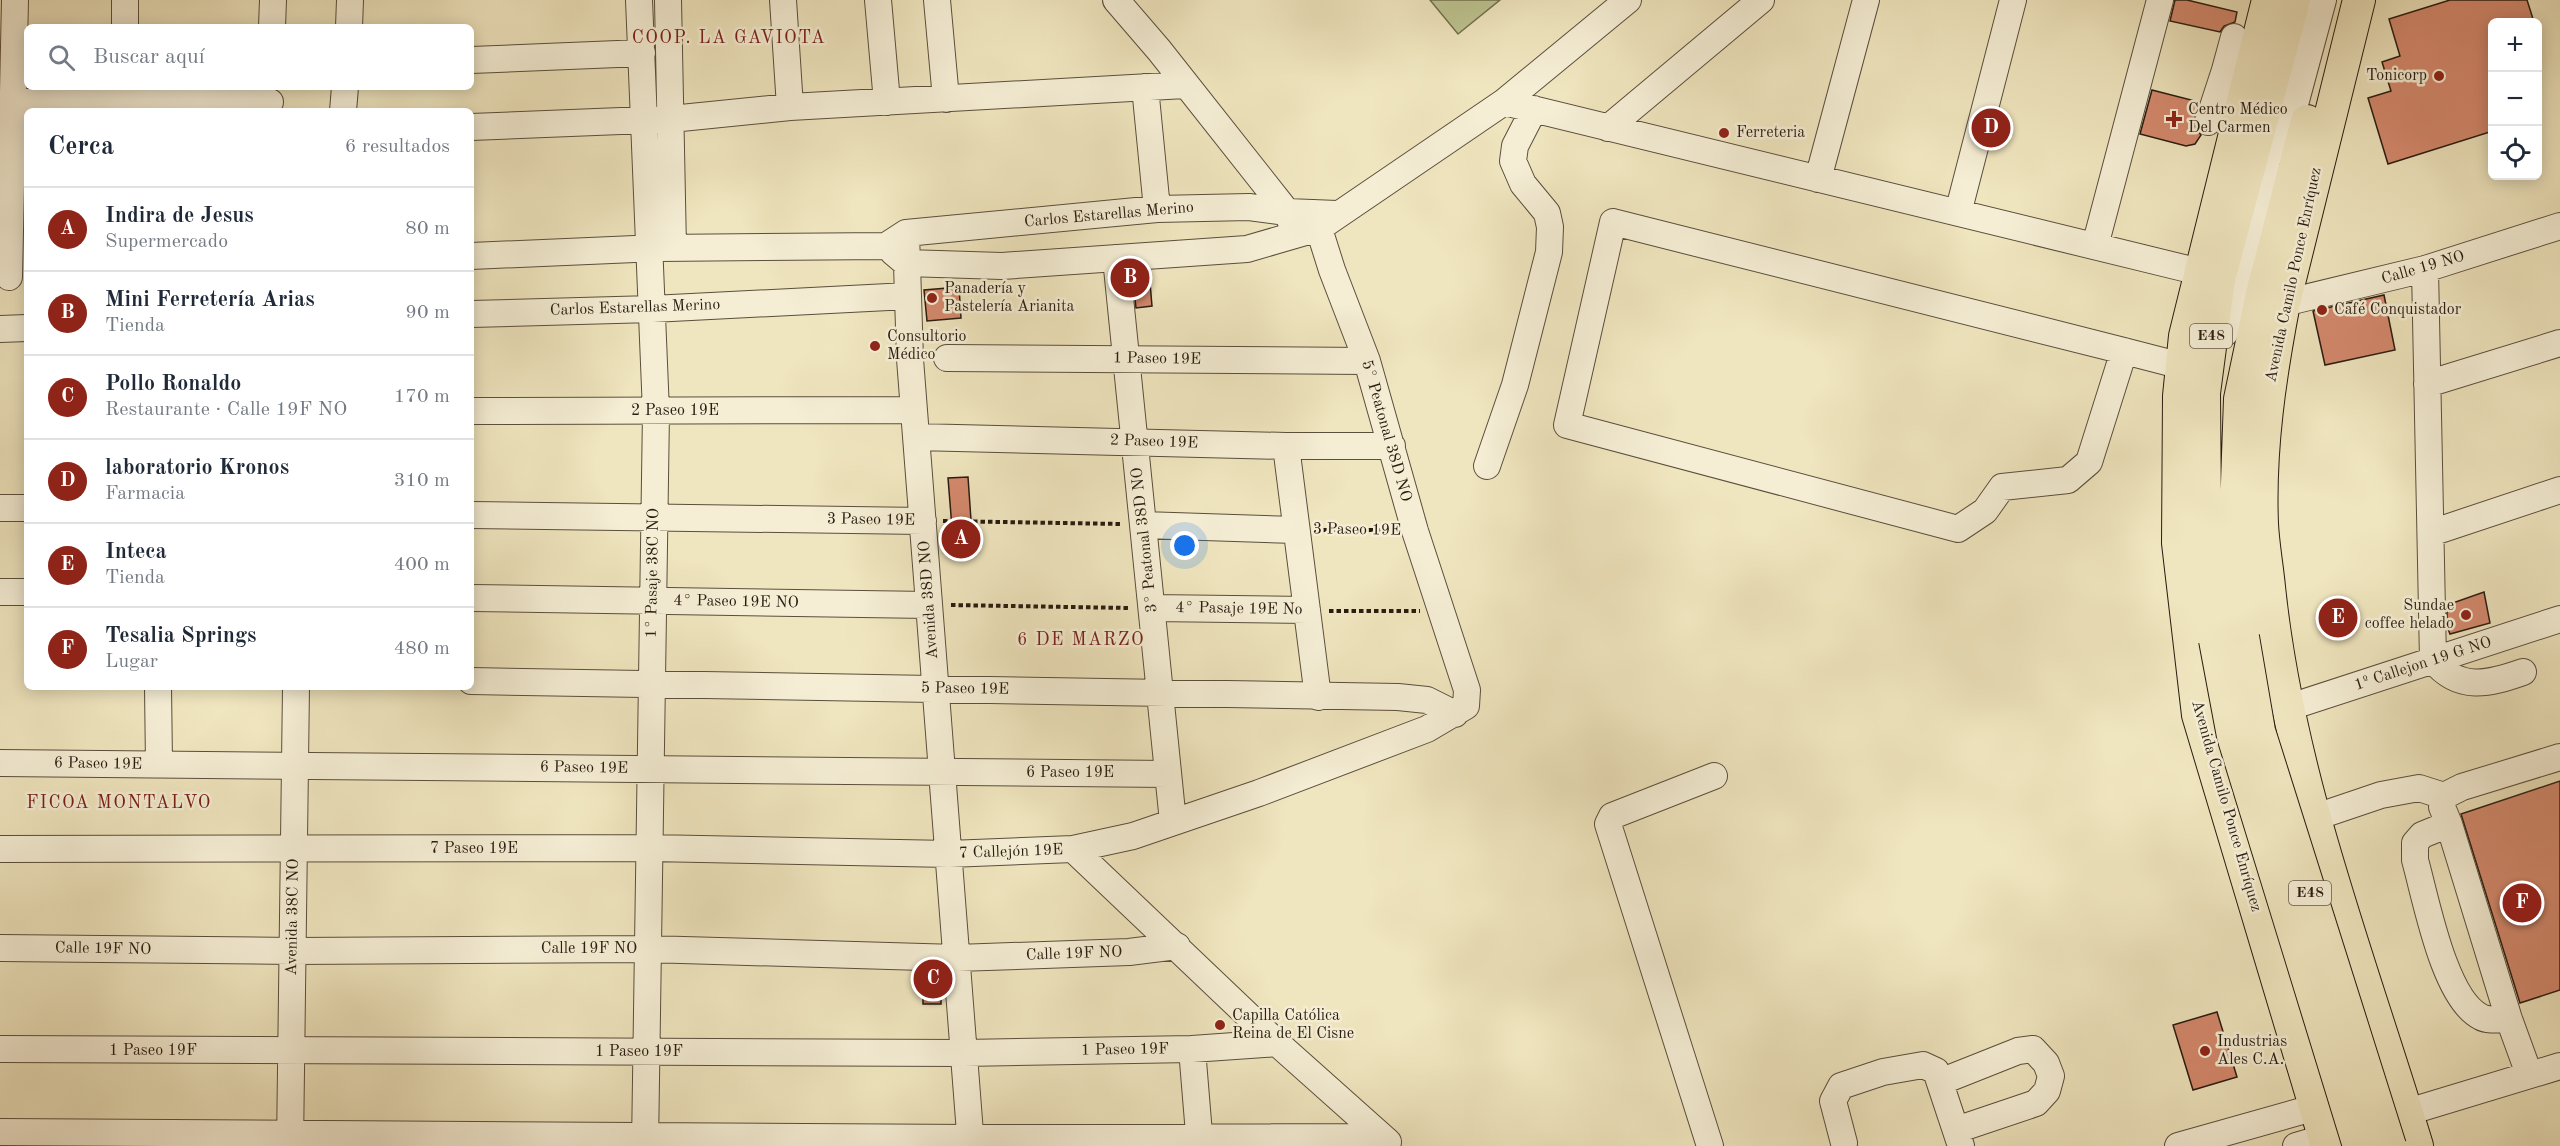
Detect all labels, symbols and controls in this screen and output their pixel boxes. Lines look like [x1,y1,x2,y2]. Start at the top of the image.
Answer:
map controls [2488,18,2542,180]
button: + [2488,18,2542,72]
search box [24,24,474,90]
district label: COOP. LA GAVIOTA [632,29,826,47]
icon: search [45,41,78,74]
text: Buscar aquí [93,46,205,68]
place label: Tonicorp [2366,68,2427,84]
marker: Tonicorp [2432,69,2446,83]
button: − [2488,72,2542,126]
place label: Centro Médico Del Carmen [2188,102,2288,136]
pin: D [1972,106,2010,150]
marker: Centro Médico Del Carmen [2165,110,2183,128]
place label: Ferreteria [1736,125,1805,141]
marker: Ferreteria [1717,126,1731,140]
button: locate [2488,126,2542,180]
text: Cerca [48,134,114,160]
text: 6 resultados [345,137,450,157]
street label: Avenida Camilo Ponce Enríquez [2263,166,2325,384]
street label: Carlos Estarellas Merino [1023,200,1195,230]
text: Indira de Jesus [105,205,254,227]
text: A [60,219,75,239]
text: 80 m [405,219,450,239]
text: Supermercado [105,232,228,252]
street label: Calle 19 NO [2380,249,2466,287]
pin: B [1110,256,1150,300]
place label: Panadería y Pastelería Arianita [944,281,1074,315]
text: Mini Ferretería Arias [105,289,315,311]
marker: Panadería y Pastelería Arianita [925,291,939,305]
street label: Carlos Estarellas Merino [550,297,721,319]
place label: Café Conquistador [2334,302,2462,318]
text: B [60,303,75,323]
text: 90 m [405,303,450,323]
marker: Café Conquistador [2315,303,2329,317]
text: Tienda [105,316,165,336]
road number: E48 [2190,324,2232,348]
place label: Consultorio Médico [887,329,967,363]
marker: Consultorio Médico [868,339,882,353]
street label: 1 Paseo 19E [1113,350,1201,368]
street label: 5° Peatonal 38D NO [1358,358,1414,504]
text: Pollo Ronaldo [105,373,241,395]
text: C [61,387,74,407]
text: 170 m [394,387,450,407]
text: Restaurante · Calle 19F NO [105,400,347,420]
street label: 2 Paseo 19E [631,403,719,419]
street label: 2 Paseo 19E [1110,432,1198,452]
text: laboratorio Kronos [105,457,289,479]
street label: 3° Peatonal 38D NO [1129,466,1161,614]
text: D [60,471,75,491]
text: 310 m [394,471,450,491]
text: Farmacia [105,484,185,504]
street label: 1° Pasaje 38C NO [644,508,662,638]
street label: 3 Paseo 19E [827,511,915,529]
pin: A [942,516,980,562]
street label: 3 Paseo 19E [1313,521,1401,539]
your location [1170,531,1199,560]
street label: Avenida 38D NO [917,540,941,660]
text: Inteca [105,541,167,563]
text: E [61,555,74,575]
text: 400 m [394,555,450,575]
text: Tienda [105,568,165,588]
street label: 4° Paseo 19E NO [673,593,799,611]
pin: E [2318,596,2358,640]
place label: Sundae coffee helado [2365,598,2454,632]
street label: 4° Pasaje 19E No [1175,600,1303,618]
marker: Sundae coffee helado [2459,608,2473,622]
text: Tesalia Springs [105,625,257,647]
district label: 6 DE MARZO [1017,631,1145,649]
street label: 1º Callejon 19 G NO [2352,634,2494,694]
text: F [61,639,74,659]
text: 480 m [394,639,450,659]
text: Lugar [105,652,158,672]
street label: 5 Paseo 19E [921,680,1009,698]
street label: Avenida Camilo Ponce Enríquez [2188,698,2264,914]
street label: 6 Paseo 19E [54,755,142,773]
street label: 6 Paseo 19E [540,759,628,777]
street label: 6 Paseo 19E [1026,765,1114,781]
district label: FICOA MONTALVO [26,794,212,812]
street label: 7 Paseo 19E [430,841,518,857]
street label: 7 Callejón 19E [959,842,1063,862]
street label: Avenida 38C NO [284,858,302,976]
pin: F [2502,880,2542,926]
road number: E48 [2289,881,2331,905]
street label: Calle 19F NO [55,940,151,958]
street label: Calle 19F NO [541,941,637,957]
street label: Calle 19F NO [1026,944,1122,964]
pin: C [914,956,952,1002]
place label: Capilla Católica Reina de El Cisne [1232,1008,1354,1042]
marker: Capilla Católica Reina de El Cisne [1213,1018,1227,1032]
place label: Industrias Ales C.A. [2217,1034,2287,1068]
street label: 1 Paseo 19F [1081,1041,1169,1059]
street label: 1 Paseo 19F [109,1043,197,1059]
street label: 1 Paseo 19F [595,1044,683,1060]
marker: Industrias Ales C.A. [2198,1044,2212,1058]

